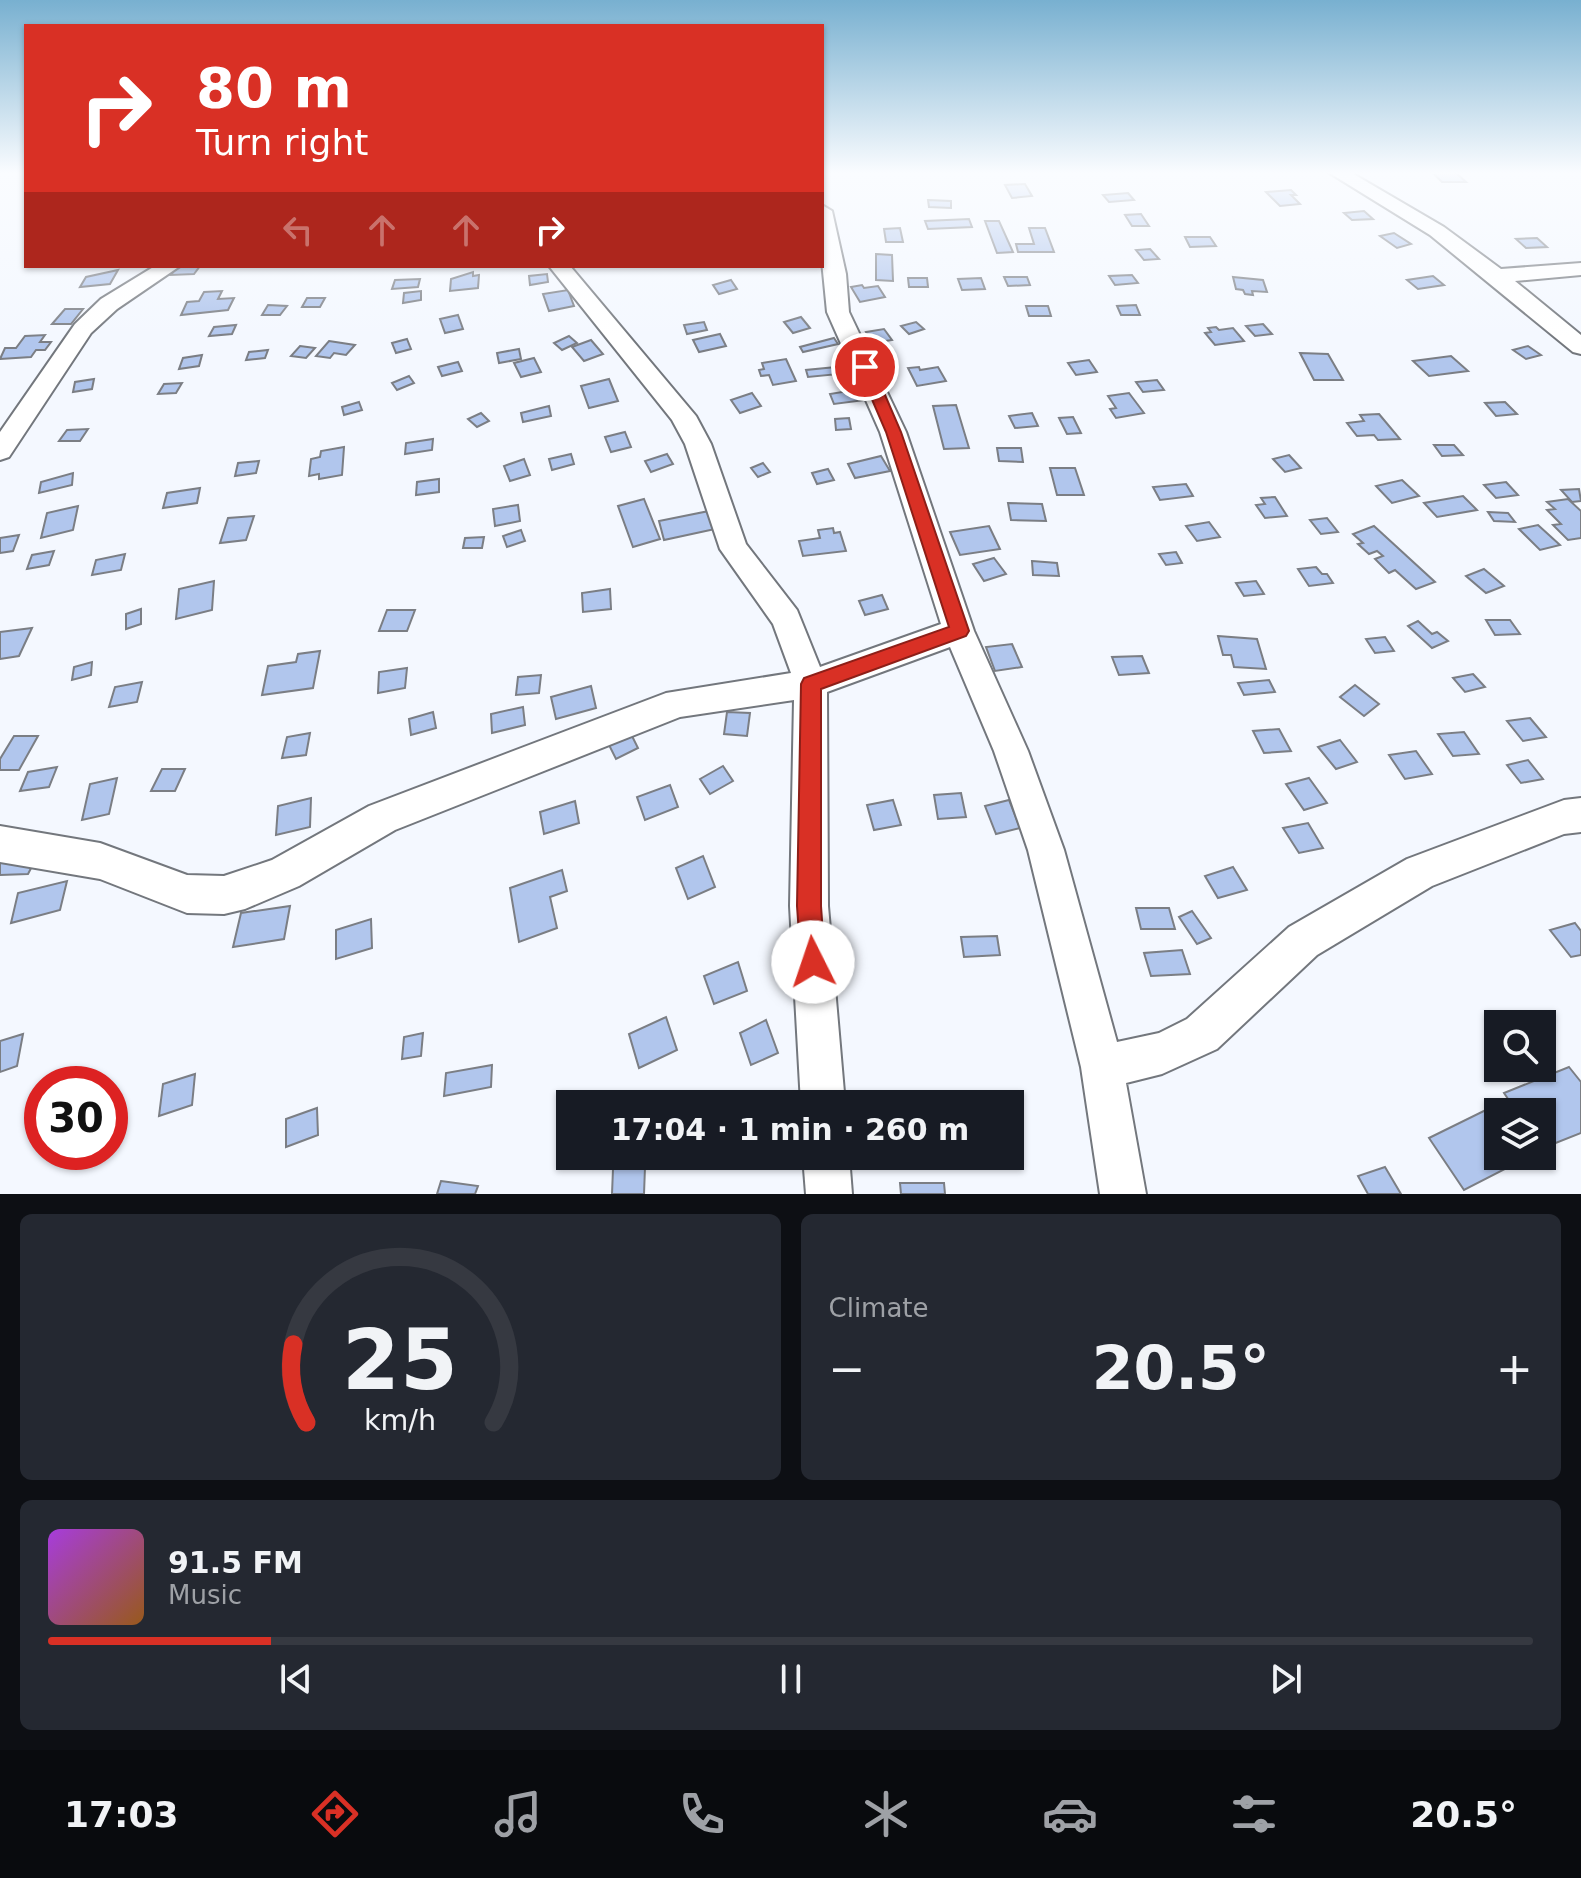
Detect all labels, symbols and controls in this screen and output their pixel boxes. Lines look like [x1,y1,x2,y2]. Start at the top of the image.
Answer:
text: 80 m [196,55,352,120]
icon: right [64,56,168,160]
text: Turn right [196,122,368,163]
icon: left [276,208,320,252]
icon: ahead [360,208,404,252]
icon: ahead [444,208,488,252]
icon: right [528,208,572,252]
pin [831,333,899,401]
icon: arrive [843,345,887,389]
position arrow [771,920,855,1004]
map controls [1484,1010,1556,1170]
button: search [1484,1010,1556,1082]
speed limit sign: 30 [24,1066,128,1170]
button: layers [1484,1098,1556,1170]
text: 17:04 · 1 min · 260 m [611,1112,969,1147]
text: Climate [829,1293,929,1323]
text: 25 [342,1312,458,1409]
text: 20.5° [1092,1333,1270,1403]
text: − [829,1343,865,1394]
text: + [1496,1343,1533,1394]
text: km/h [364,1403,436,1437]
text: 91.5 FM [168,1545,303,1580]
text: Music [168,1580,242,1610]
icon: previous [274,1657,318,1701]
icon: pause [769,1657,813,1701]
icon: next [1264,1657,1308,1701]
icon: directions [307,1786,363,1842]
icon: music [490,1786,546,1842]
icon: phone [674,1786,730,1842]
icon: climate [858,1786,914,1842]
icon: car [1042,1786,1098,1842]
icon: filters [1226,1786,1282,1842]
text: 17:03 [64,1794,179,1835]
text: 20.5° [1410,1794,1517,1835]

